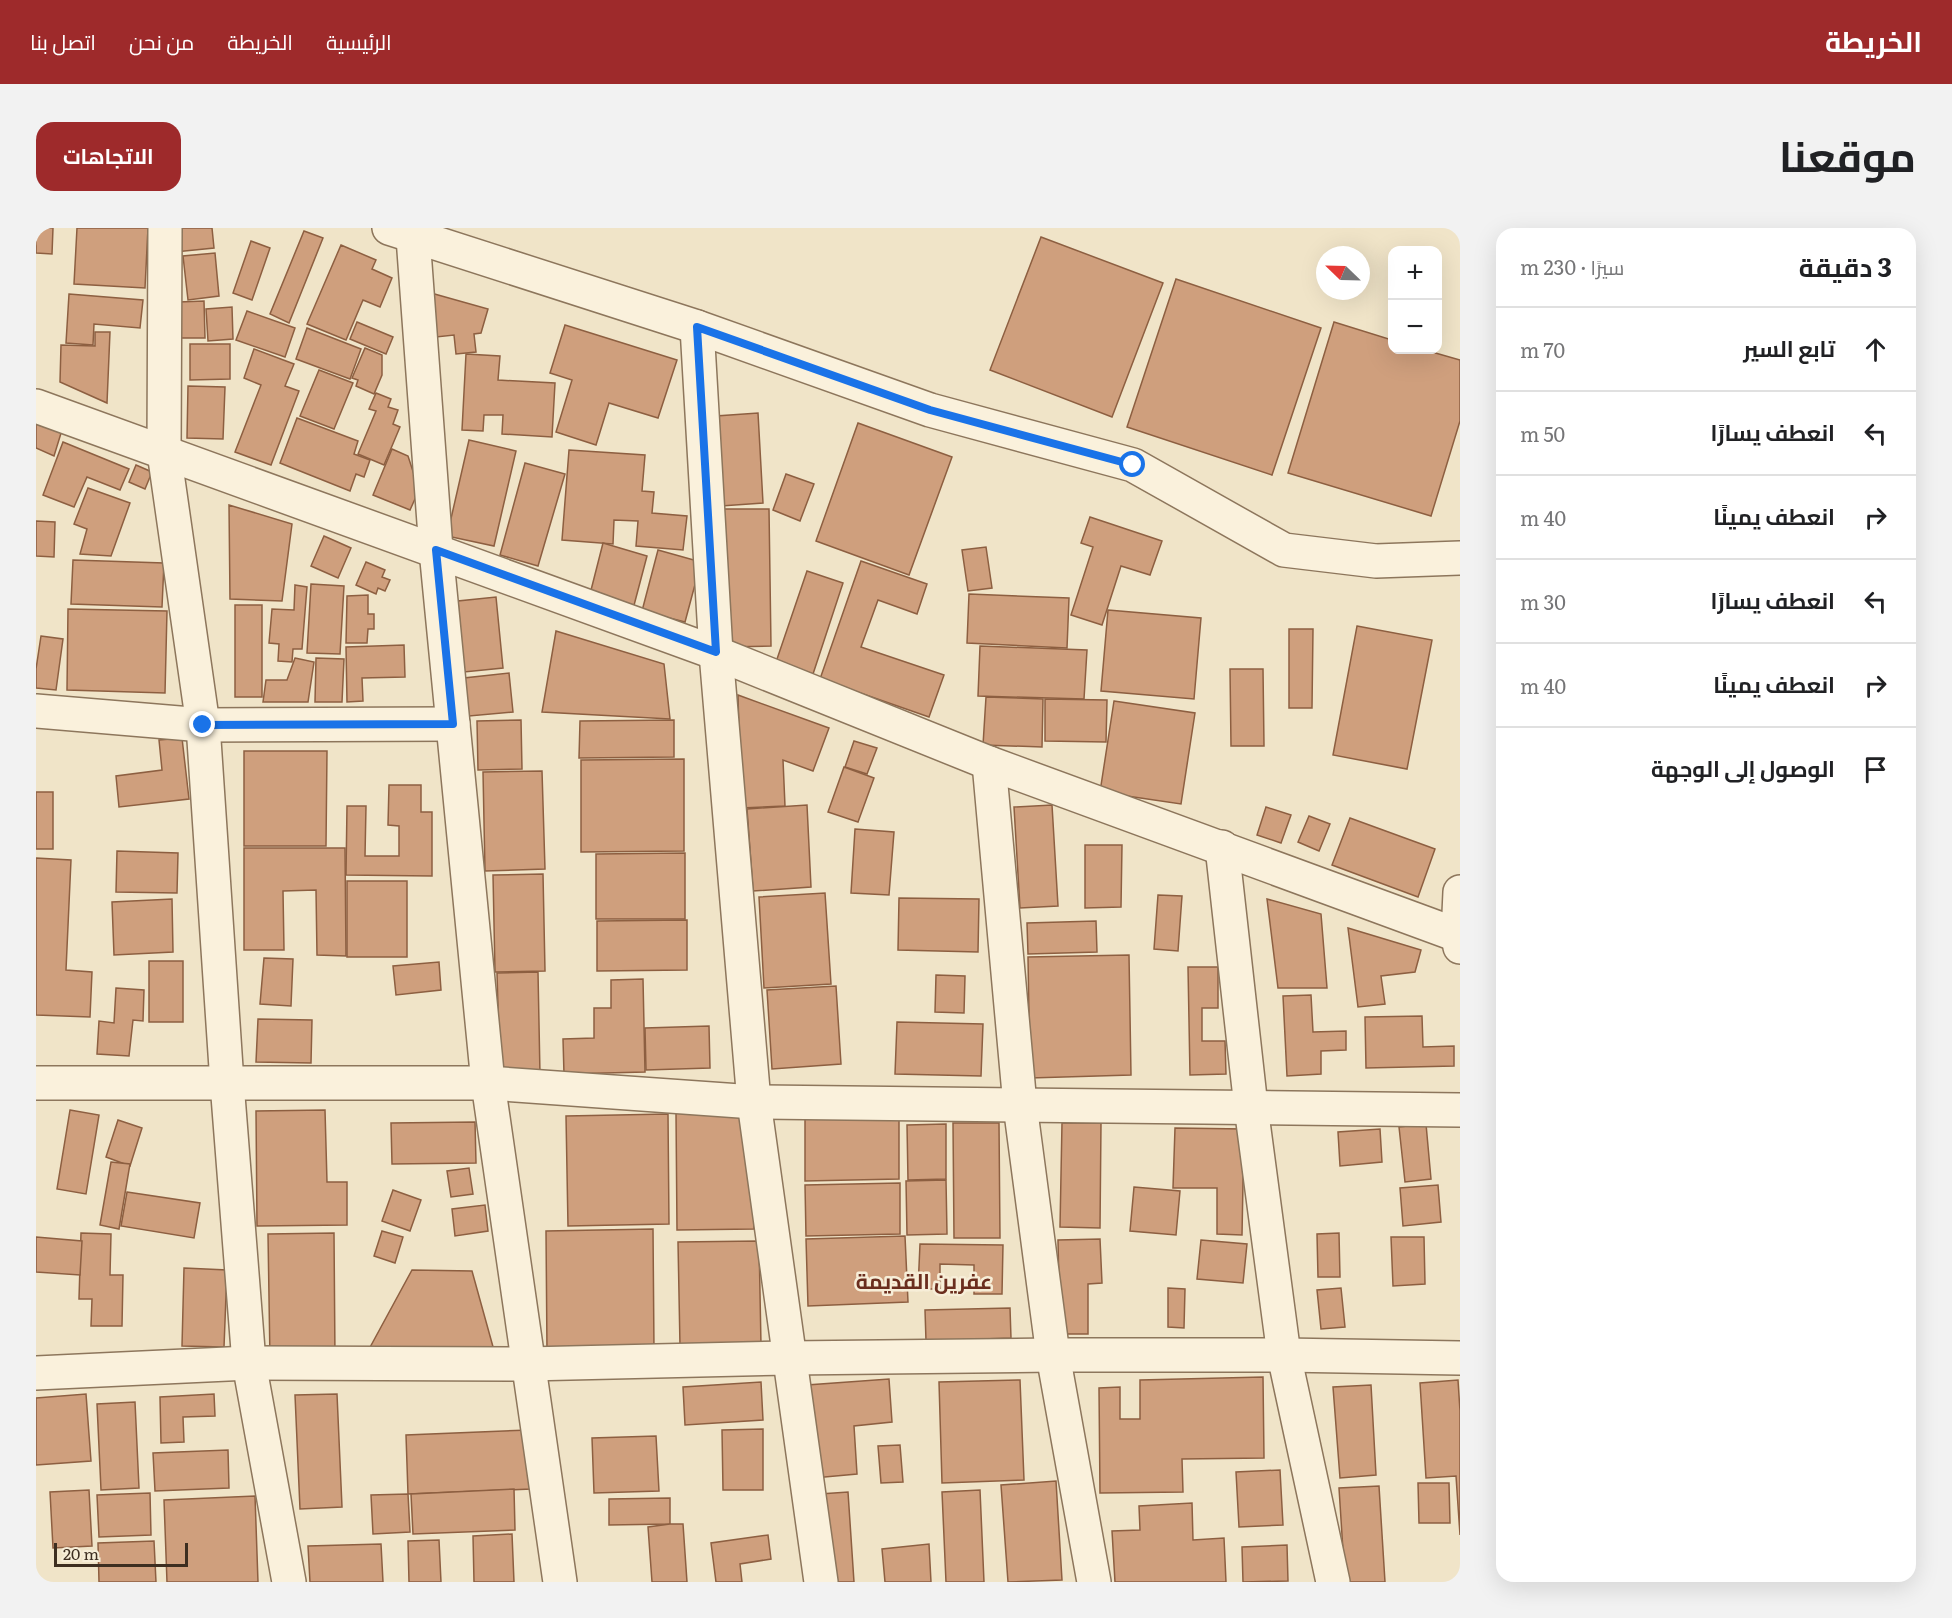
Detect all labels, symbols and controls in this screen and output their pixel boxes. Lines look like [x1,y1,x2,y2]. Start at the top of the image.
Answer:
text: الخريطة [1825,19,1922,61]
text: اتصل بنا [30,25,96,56]
text: من نحن [129,25,194,56]
text: الخريطة [227,25,293,56]
text: الرئيسية [326,25,392,56]
button: الاتجاهات [36,122,181,191]
text: موقعنا [1779,123,1916,185]
north arrow [1316,246,1370,300]
map controls [1388,246,1442,354]
button: + [1388,246,1442,300]
text: 3 دقيقة [1799,246,1892,285]
text: سيرًا · 230 m [1520,251,1624,281]
button: − [1388,300,1442,354]
text: تابع السير [1743,331,1835,364]
icon: ahead [1859,333,1892,366]
text: 70 m [1520,334,1565,364]
text: انعطف يسارًا [1711,415,1835,448]
icon: left [1859,417,1892,450]
text: 50 m [1520,418,1565,448]
route start [1119,451,1145,477]
text: انعطف يمينًا [1713,499,1835,532]
icon: right [1859,501,1892,534]
text: 40 m [1520,502,1566,532]
text: انعطف يسارًا [1711,583,1835,616]
icon: left [1859,585,1892,618]
text: 30 m [1520,586,1566,616]
text: انعطف يمينًا [1713,667,1835,700]
icon: right [1859,669,1892,702]
text: 40 m [1520,670,1566,700]
route end [189,711,215,737]
text: الوصول إلى الوجهة [1651,751,1835,784]
icon: arrive [1859,753,1892,786]
district label: عفرين القديمة [856,1264,992,1295]
scale bar [54,1540,188,1568]
text: 20 m [63,1541,99,1565]

